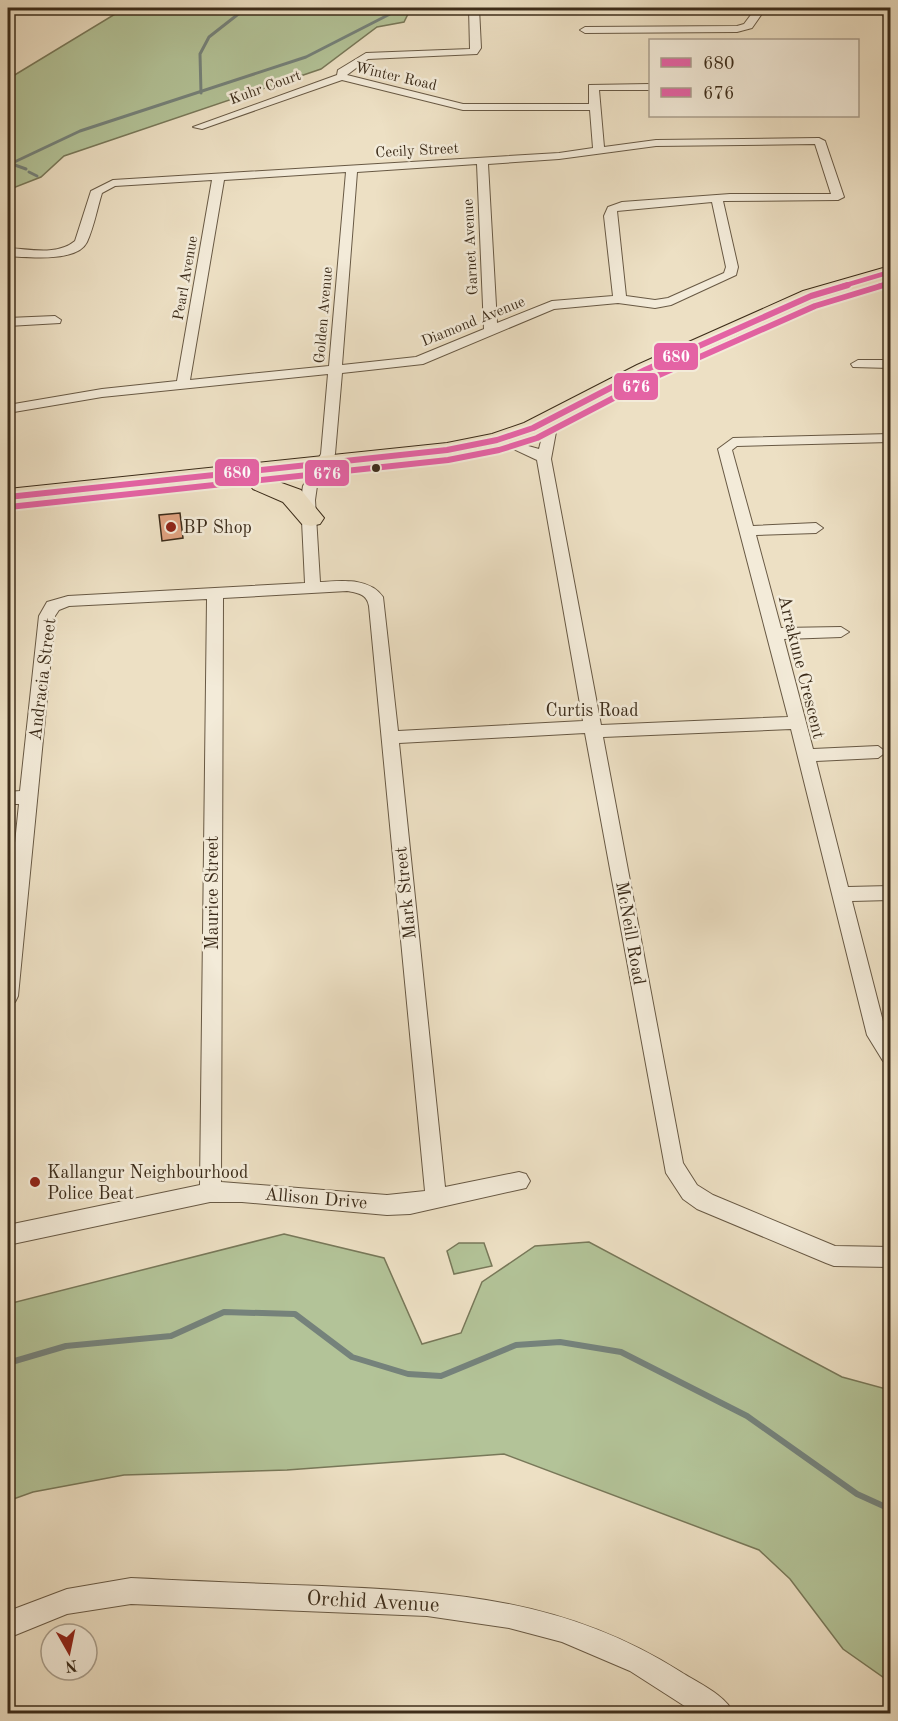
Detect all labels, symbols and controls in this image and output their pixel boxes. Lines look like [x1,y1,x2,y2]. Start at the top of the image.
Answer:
legend [649,39,859,117]
text: 680 [703,55,734,73]
street label: Winter Road [353,61,438,94]
street label: Kuhr Court [228,69,303,108]
text: 676 [703,85,734,103]
street label: Cecily Street [375,142,459,161]
street label: Garnet Avenue [461,198,482,295]
street label: Pearl Avenue [172,235,201,322]
street label: Golden Avenue [313,266,336,364]
street label: Diamond Avenue [420,295,528,350]
line badge: 680 [653,342,699,371]
text: 680 [662,350,690,366]
line badge: 676 [613,372,659,401]
text: 676 [622,380,650,396]
line badge: 680 [214,458,260,487]
line badge: 676 [304,459,350,487]
unlabelled marker [370,462,382,474]
text: 680 [223,466,251,482]
text: 676 [313,467,341,483]
place label: BP Shop [183,519,252,537]
marker: BP Shop [164,520,178,534]
street label: Arrakune Crescent [775,594,828,741]
street label: Andracia Street [27,617,59,742]
street label: Curtis Road [545,702,639,720]
street label: Maurice Street [204,836,222,950]
street label: Mark Street [392,845,420,940]
street label: McNeill Road [612,880,648,986]
place label: Kallangur Neighbourhood Police Beat [47,1164,248,1203]
marker: Kallangur Neighbourhood Police Beat [28,1175,42,1189]
street label: Allison Drive [264,1186,368,1212]
street label: Orchid Avenue [306,1589,440,1616]
north arrow [39,1622,99,1682]
text: N [63,1656,78,1674]

